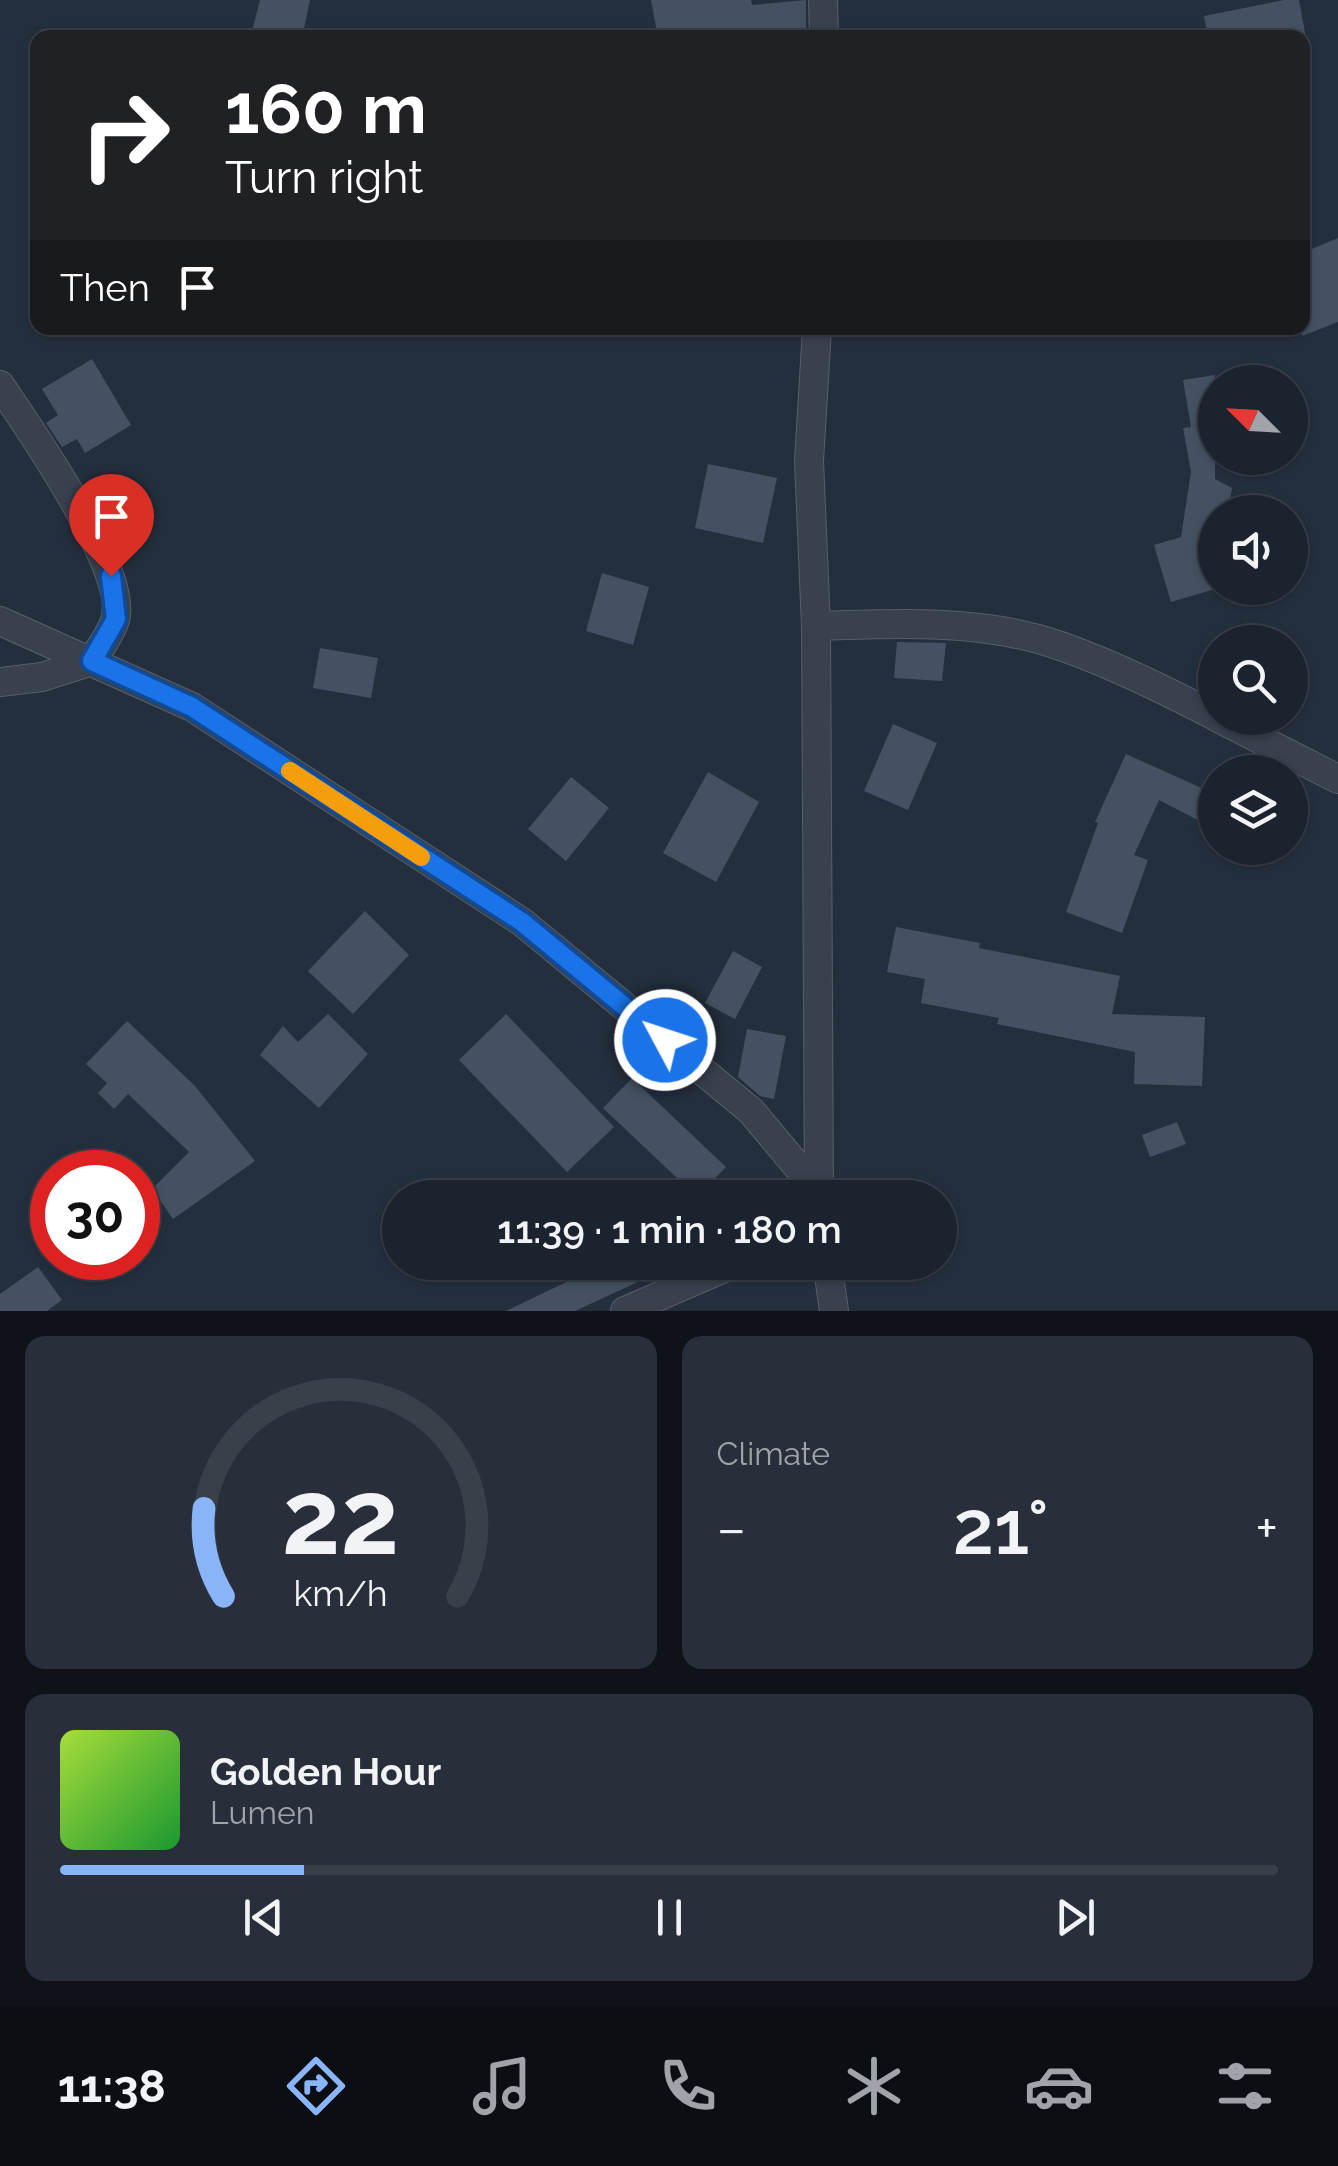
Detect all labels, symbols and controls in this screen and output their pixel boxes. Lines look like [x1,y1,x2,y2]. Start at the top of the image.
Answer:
text: 160 m [225,67,427,149]
icon: right [60,70,190,200]
text: Turn right [225,151,423,204]
icon: arrive [170,260,225,315]
text: Then [60,265,150,310]
north arrow [1198,365,1308,475]
map controls [1198,365,1308,865]
pin [69,474,154,577]
icon: arrive [84,489,139,544]
button: sound [1198,495,1308,605]
button: search [1198,625,1308,735]
button: layers [1198,755,1308,865]
position arrow [613,988,717,1092]
speed limit sign: 30 [30,1150,160,1280]
text: 11:39 · 1 min · 180 m [497,1207,842,1252]
text: Climate [717,1435,830,1472]
text: 22 [282,1456,399,1578]
text: 21° [953,1483,1049,1572]
text: − [717,1496,746,1561]
text: + [1255,1496,1278,1561]
text: km/h [294,1572,388,1614]
text: Golden Hour [210,1749,441,1794]
text: Lumen [210,1794,314,1831]
icon: previous [236,1890,291,1945]
icon: pause [642,1890,697,1945]
icon: next [1048,1890,1103,1945]
icon: directions [281,2051,351,2121]
icon: music [467,2051,537,2121]
icon: phone [653,2051,723,2121]
icon: climate [839,2051,909,2121]
icon: car [1024,2051,1094,2121]
icon: filters [1210,2051,1280,2121]
text: 11:38 [58,2060,166,2113]

